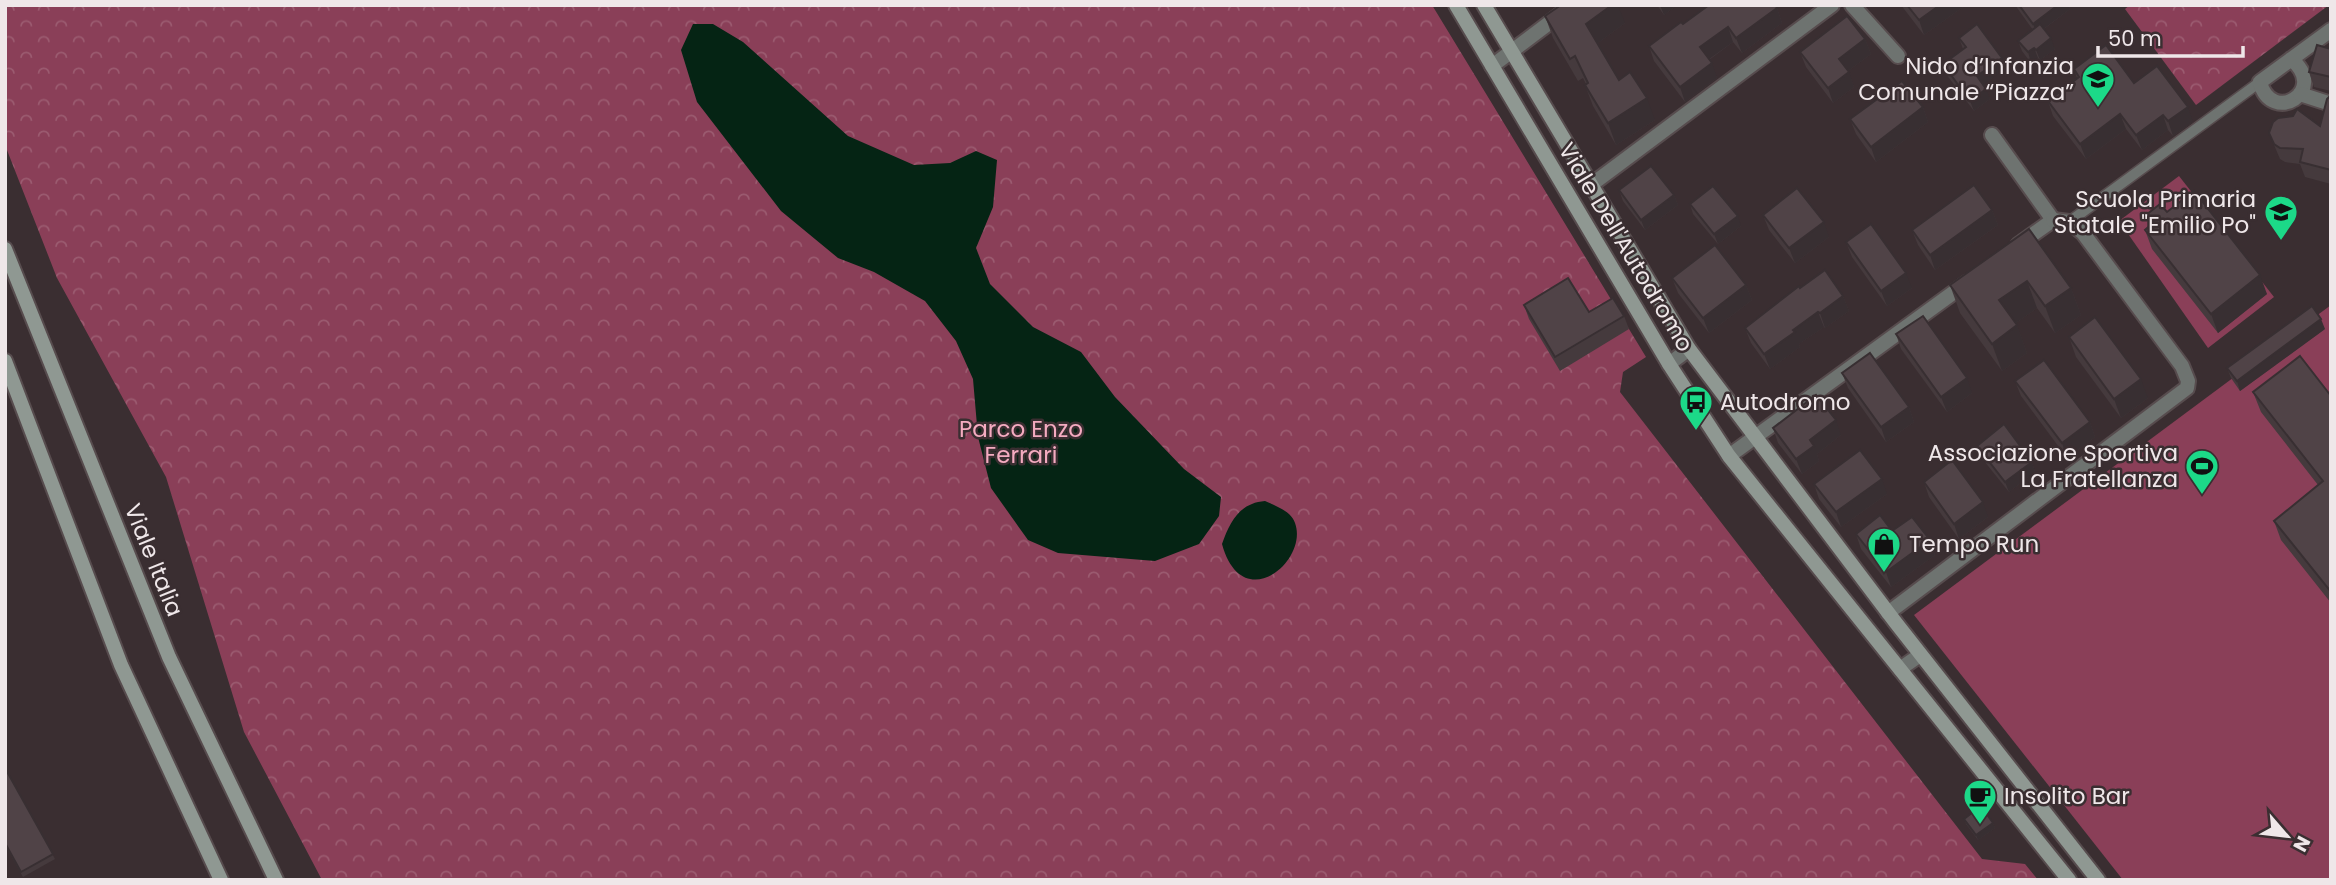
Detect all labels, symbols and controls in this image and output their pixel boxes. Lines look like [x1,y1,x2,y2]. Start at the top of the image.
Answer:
scale bar [2098,14,2243,58]
text: 50 m [2108,24,2162,53]
place label: Nido d’Infanzia Comunale “Piazza” [1858,50,2074,108]
school or university icon: Nido d’Infanzia Comunale “Piazza” [2079,60,2117,109]
street label: Viale Dell'Autodromo [1551,136,1701,358]
place label: Scuola Primaria Statale "Emilio Po" [2054,183,2256,241]
school or university icon: Scuola Primaria Statale "Emilio Po" [2262,193,2300,242]
bus stop icon: Autodromo [1677,383,1715,432]
place label: Autodromo [1720,386,1851,418]
park label: Parco Enzo Ferrari [959,413,1083,471]
place label: Associazione Sportiva La Fratellanza [1928,437,2178,495]
sports icon: Associazione Sportiva La Fratellanza [2183,447,2221,496]
street label: Viale Italia [117,499,191,621]
shop icon: Tempo Run [1865,525,1903,574]
place label: Tempo Run [1909,528,2039,560]
cafe icon: Insolito Bar [1961,777,1999,826]
place label: Insolito Bar [2004,780,2130,812]
north arrow [2252,801,2322,871]
text: N [2286,831,2317,856]

